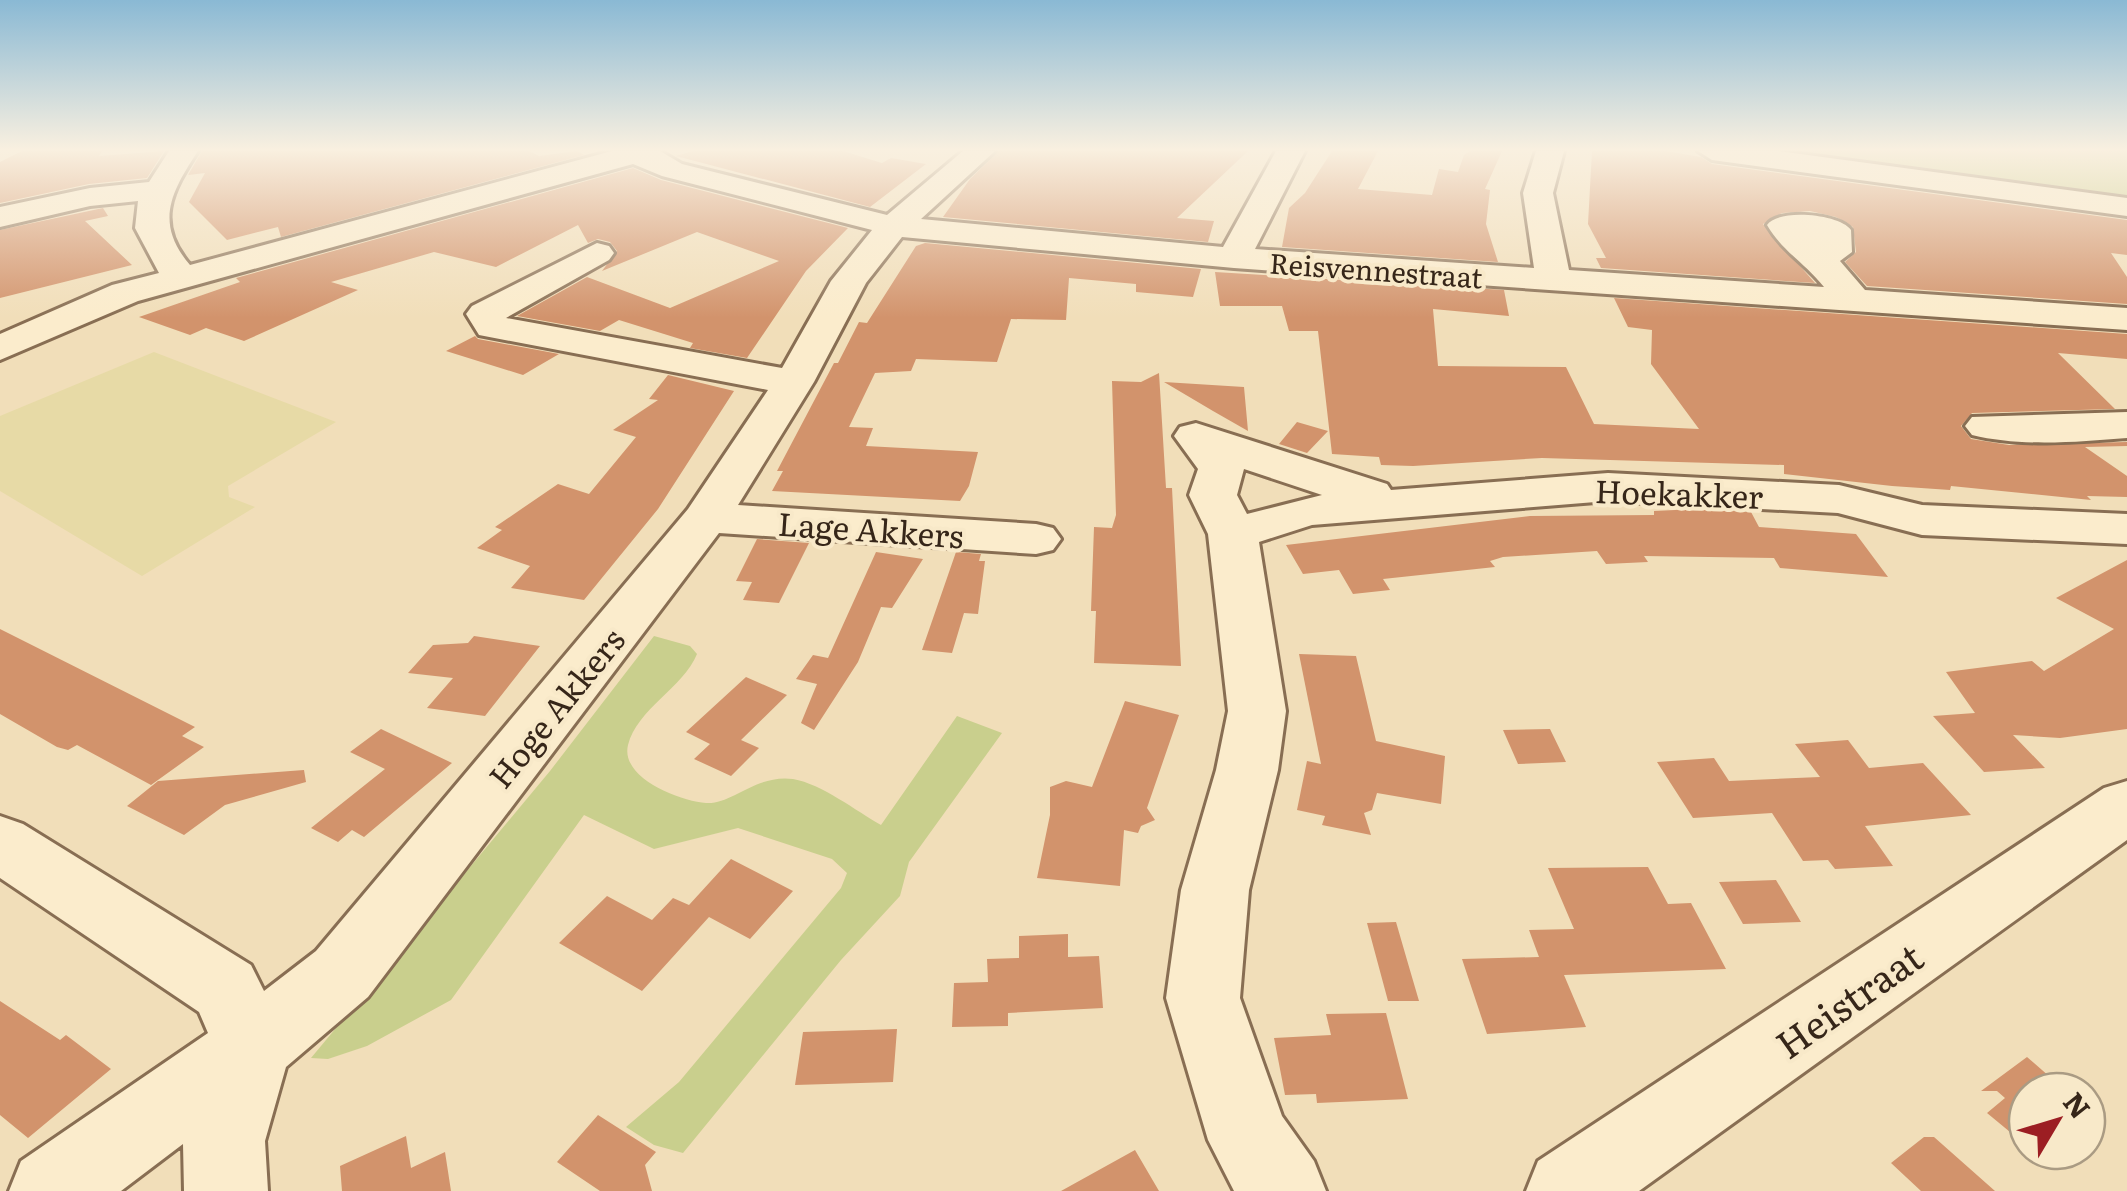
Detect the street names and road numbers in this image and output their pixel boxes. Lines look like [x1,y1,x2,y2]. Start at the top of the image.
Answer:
street label: Reisvennestraat [1268,241,1485,297]
street label: Hoekakker [1594,465,1764,519]
street label: Lage Akkers [777,498,965,558]
street label: Hoge Akkers [475,617,635,797]
street label: Heistraat [1763,927,1934,1071]

